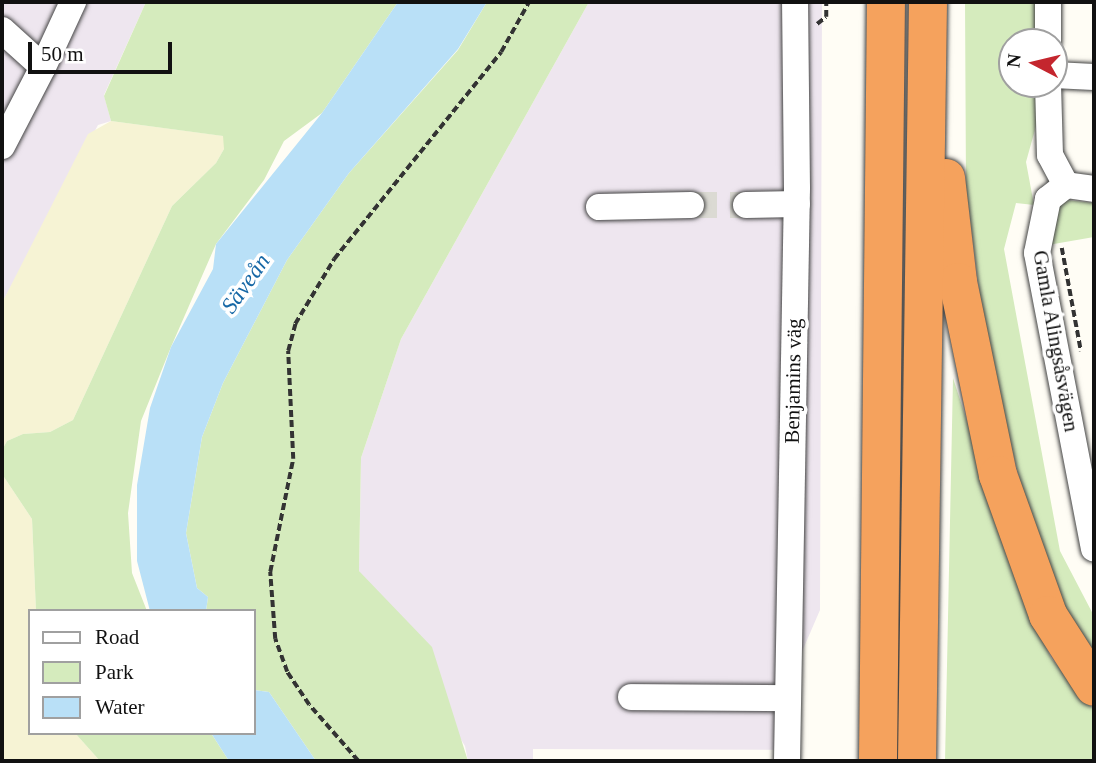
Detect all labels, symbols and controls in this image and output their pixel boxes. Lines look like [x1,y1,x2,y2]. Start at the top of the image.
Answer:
scale bar [32,28,175,72]
north arrow [998,28,1068,98]
text: 50 m [41,42,84,66]
text: N [1002,53,1025,69]
street label: Gamla Alingsåsvägen [1028,248,1084,434]
water label: Säveån [216,249,276,319]
street label: Benjamins väg [779,318,807,444]
legend [28,609,256,735]
text: Road [95,625,139,649]
text: Park [95,660,134,684]
text: Water [95,695,145,719]

